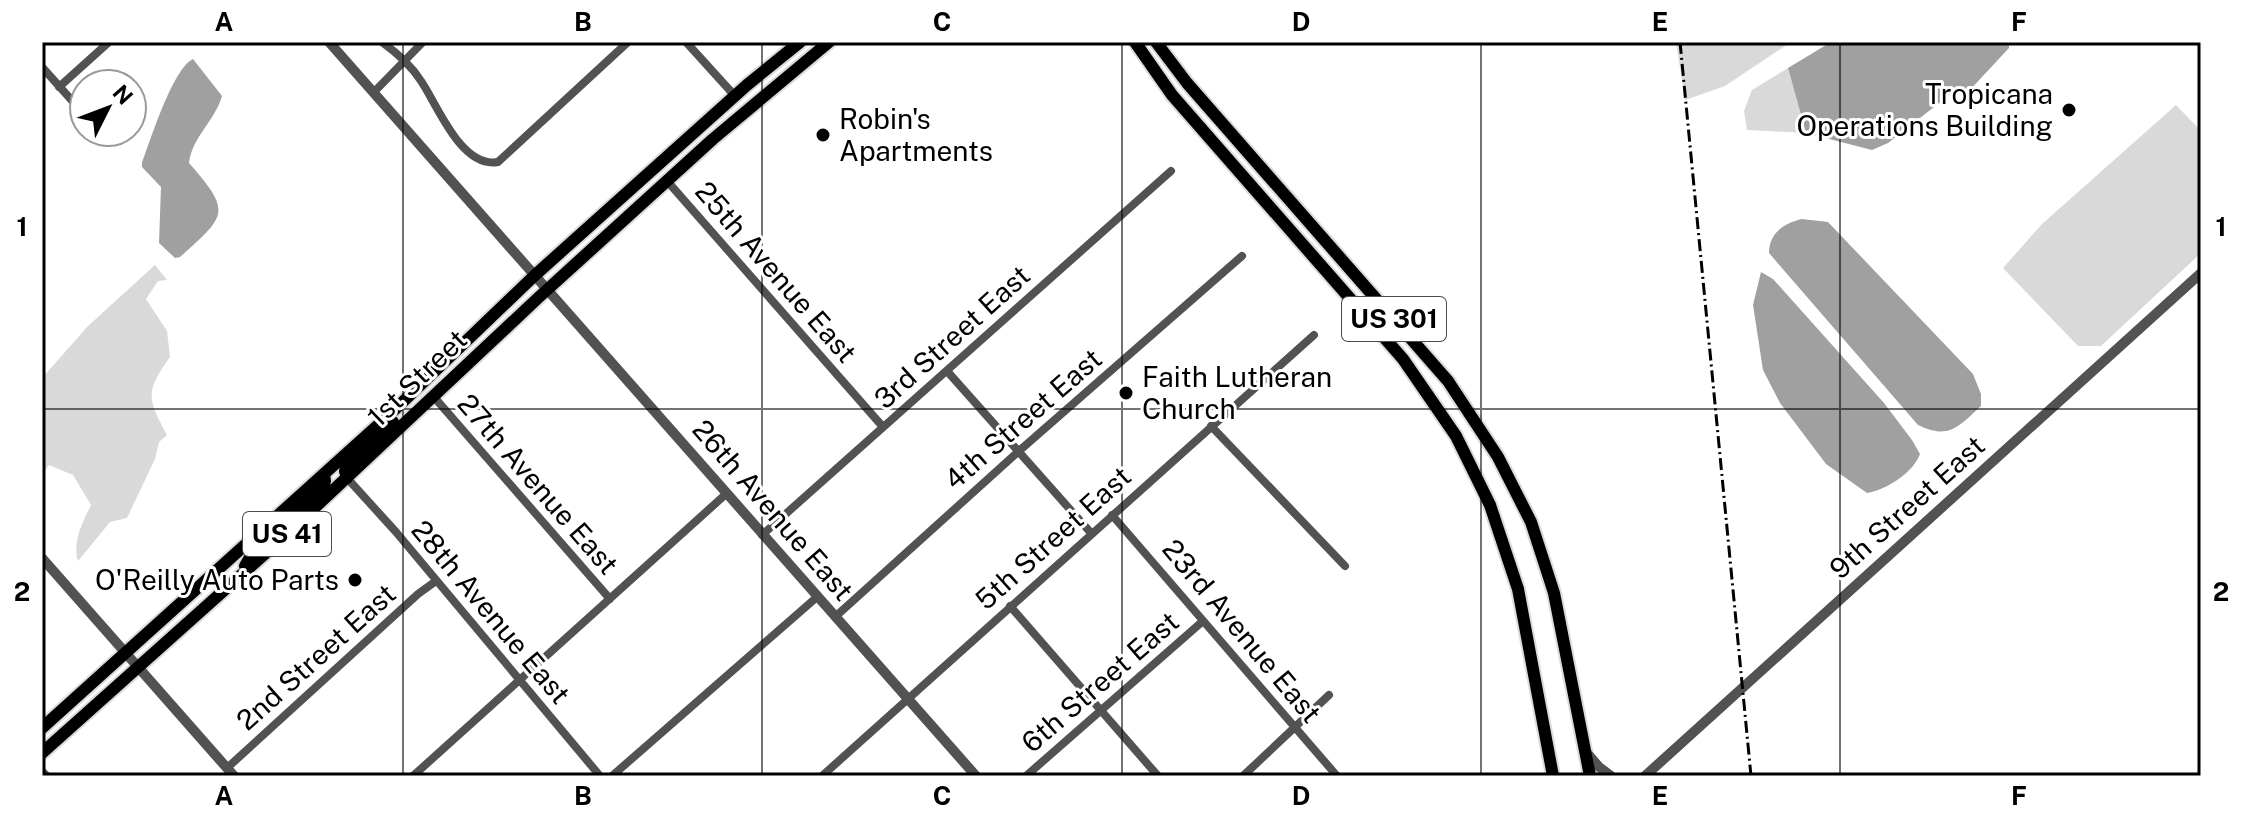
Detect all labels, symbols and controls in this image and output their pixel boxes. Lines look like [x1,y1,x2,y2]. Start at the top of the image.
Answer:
text: A [215,6,234,37]
text: B [574,6,592,37]
text: C [933,6,951,37]
text: D [1292,6,1310,37]
text: E [1652,6,1668,37]
text: F [2011,6,2027,37]
north arrow [68,68,148,148]
place label: Tropicana Operations Building [1797,77,2053,142]
text: N [107,80,138,110]
marker: Tropicana Operations Building [2060,101,2078,119]
place label: Robin's Apartments [839,102,993,167]
marker: Robin's Apartments [814,126,832,144]
street label: 25th Avenue East [689,175,864,369]
text: 1 [16,211,28,242]
text: 1 [2215,211,2227,242]
street label: 3rd Street East [867,258,1036,415]
road number: US 301 [1342,297,1446,341]
street label: 1st Street [360,322,473,433]
street label: 4th Street East [937,341,1108,496]
place label: Faith Lutheran Church [1142,360,1332,425]
marker: Faith Lutheran Church [1117,384,1135,402]
street label: 27th Avenue East [451,387,625,580]
street label: 26th Avenue East [686,413,861,607]
street label: 9th Street East [1822,428,1991,585]
street label: 5th Street East [968,459,1137,616]
road number: US 41 [243,512,331,556]
street label: 28th Avenue East [405,513,578,710]
street label: 23rd Avenue East [1156,533,1329,729]
place label: O'Reilly Auto Parts [95,563,339,596]
marker: O'Reilly Auto Parts [346,571,364,589]
text: 2 [14,576,30,607]
text: 2 [2213,576,2229,607]
street label: 2nd Street East [229,577,402,737]
street label: 6th Street East [1014,605,1185,759]
text: A [215,780,234,811]
text: B [574,780,592,811]
text: C [933,780,951,811]
text: D [1292,780,1310,811]
text: E [1652,780,1668,811]
text: F [2011,780,2027,811]

